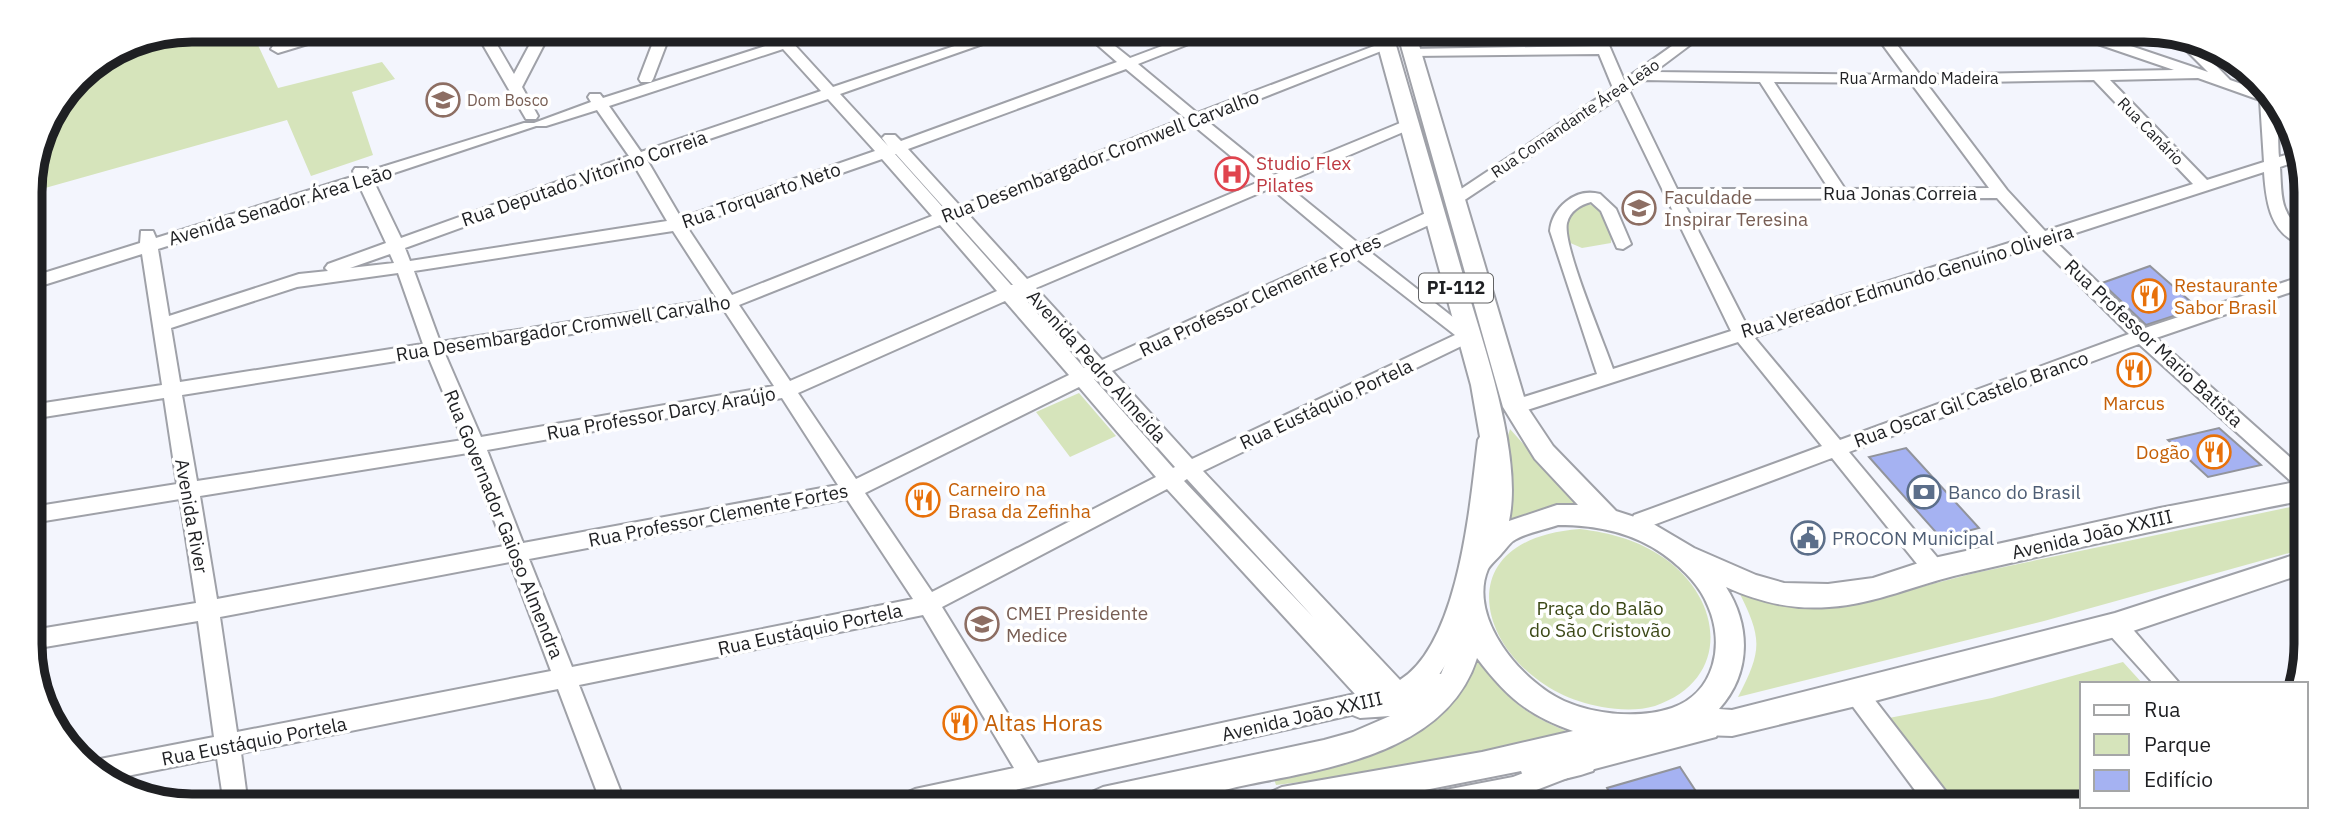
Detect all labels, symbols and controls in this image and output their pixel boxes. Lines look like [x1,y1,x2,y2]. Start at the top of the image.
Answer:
street label: Rua Comandante Área Leão [1487,53,1663,182]
street label: Rua Armando Madeira [1839,68,1999,88]
school or university icon: Dom Bosco [424,81,462,119]
street label: Rua Desembargador Cromwell Carvalho [938,84,1262,228]
place label: Dom Bosco [467,90,549,110]
street label: Rua Canário [2114,93,2188,169]
street label: Rua Deputado Vitorino Correia [458,125,710,231]
place label: Studio Flex Pilates [1256,151,1351,197]
hospital icon: Studio Flex Pilates [1213,155,1251,193]
street label: Rua Torquarto Neto [678,157,844,233]
street label: Avenida Senador Área Leão [165,159,395,251]
street label: Rua Jonas Correia [1823,181,1977,205]
place label: Faculdade Inspirar Teresina [1664,185,1808,231]
school or university icon: Faculdade Inspirar Teresina [1620,189,1658,227]
street label: Rua Vereador Edmundo Genuíno Oliveira [1738,219,2076,343]
street label: Rua Professor Clemente Fortes [1135,228,1385,362]
street label: Rua Professor Mario Batista [2060,254,2248,432]
place label: Restaurante Sabor Brasil [2174,273,2278,319]
road number: PI-112 [1419,274,1493,302]
restaurant icon: Restaurante Sabor Brasil [2130,277,2168,315]
street label: Avenida Pedro Almeida [1022,285,1172,447]
street label: Rua Desembargador Cromwell Carvalho [394,290,732,366]
street label: Rua Oscar Gil Castelo Branco [1850,345,2092,453]
restaurant icon: Marcus [2115,351,2153,389]
street label: Rua Eustáquio Portela [1236,353,1416,455]
street label: Rua Professor Darcy Araújo [545,381,777,445]
street label: Rua Governador Gaioso Almendra [439,386,569,662]
place label: Marcus [2103,391,2165,415]
restaurant icon: Dogão [2195,433,2233,471]
place label: Dogão [2136,440,2190,464]
street label: Avenida River [170,457,214,575]
bank icon: Banco do Brasil [1905,473,1943,511]
place label: Carneiro na Brasa da Zefinha [948,477,1091,523]
street label: Rua Professor Clemente Fortes [586,478,850,552]
place label: Banco do Brasil [1948,480,2081,504]
restaurant icon: Carneiro na Brasa da Zefinha [904,481,942,519]
street label: Avenida João XXIII [2009,504,2175,564]
public building icon: PROCON Municipal [1789,519,1827,557]
place label: PROCON Municipal [1832,526,1994,550]
park label: Praça do Balão do São Cristovão [1529,596,1671,642]
street label: Rua Eustáquio Portela [715,598,905,660]
place label: CMEI Presidente Medice [1006,601,1148,647]
school or university icon: CMEI Presidente Medice [963,605,1001,643]
legend [2080,682,2308,808]
street label: Avenida João XXIII [1219,686,1385,746]
text: Rua [2144,695,2181,723]
restaurant icon: Altas Horas [941,704,979,742]
place label: Altas Horas [984,707,1103,737]
street label: Rua Eustáquio Portela [159,711,349,771]
text: Parque [2144,730,2211,758]
text: Edifício [2144,765,2213,793]

